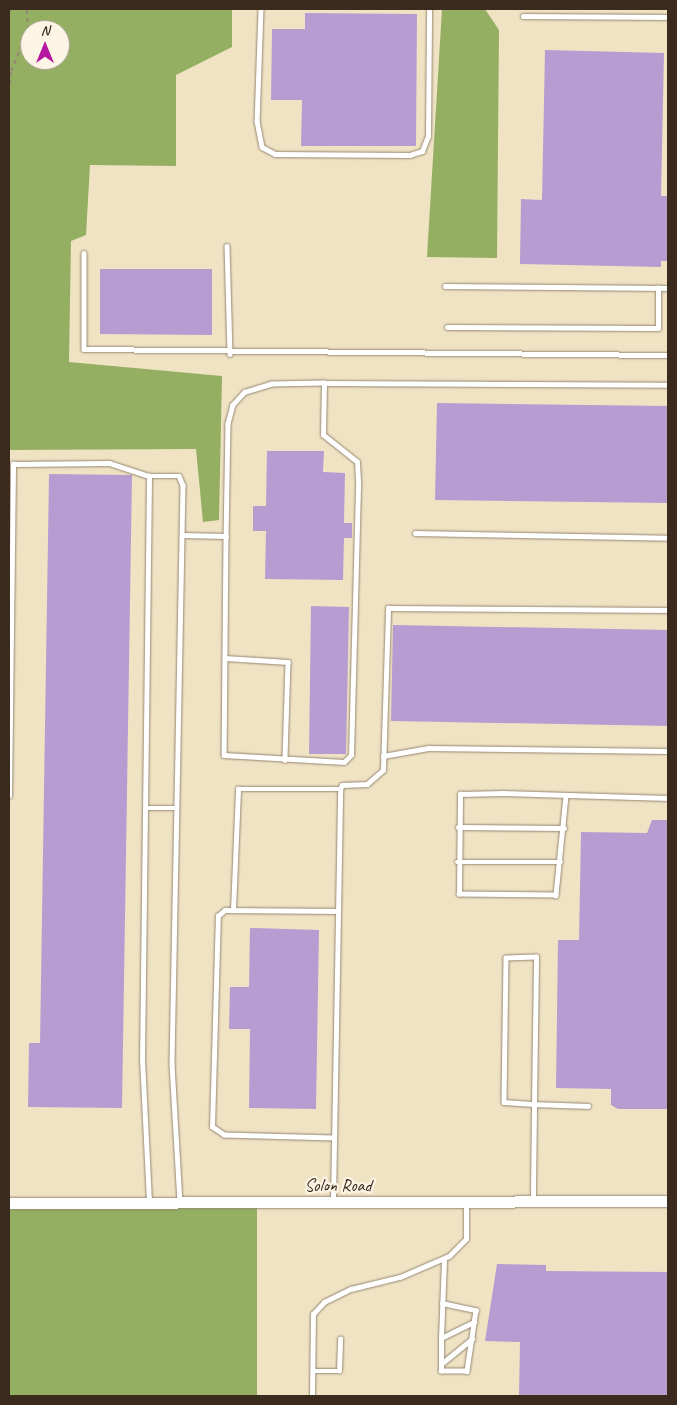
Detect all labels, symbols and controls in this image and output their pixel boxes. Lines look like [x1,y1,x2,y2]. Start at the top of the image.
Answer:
north arrow [20,20,70,70]
text: N [41,22,49,39]
street label: Solon Road [305,1174,371,1196]

